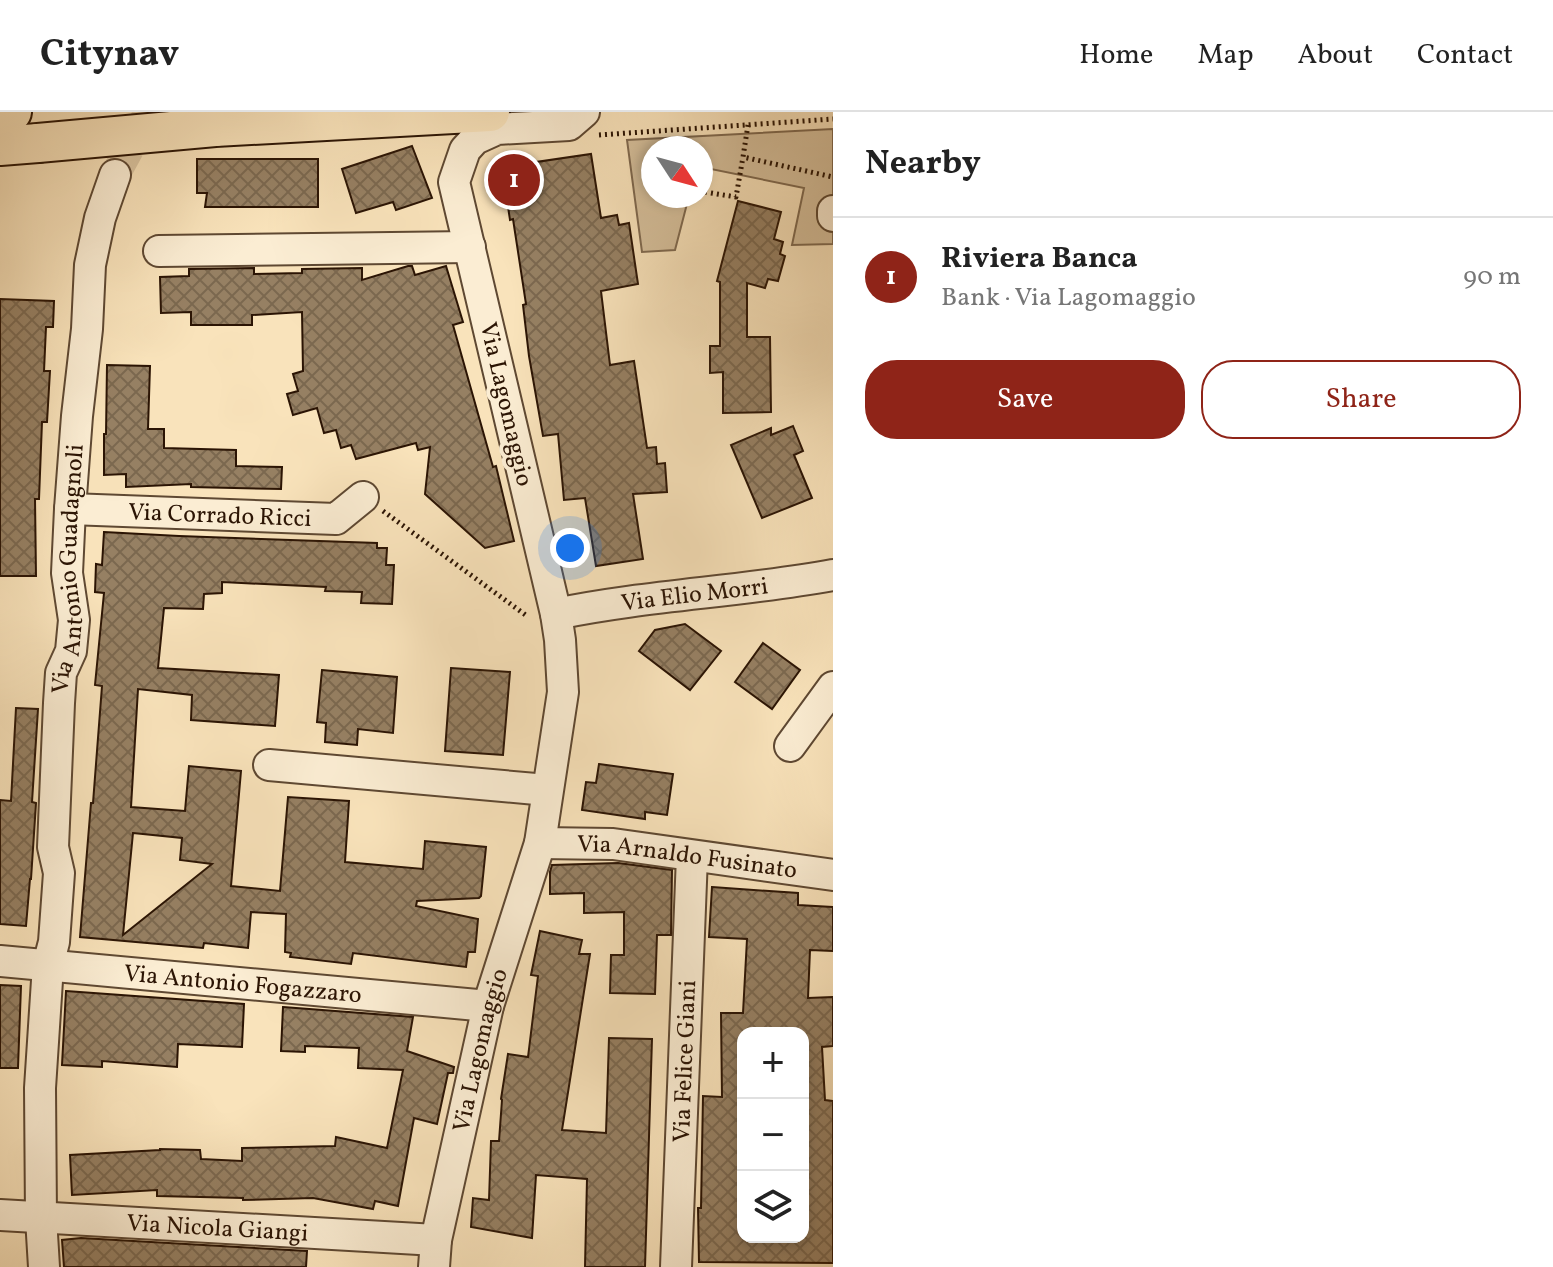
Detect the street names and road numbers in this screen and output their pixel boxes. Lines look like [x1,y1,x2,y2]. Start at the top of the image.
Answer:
street label: Via Lagomaggio [470,319,540,490]
street label: Via Antonio Guadagnoli [45,443,94,695]
street label: Via Corrado Ricci [128,496,312,537]
street label: Via Elio Morri [619,570,770,622]
street label: Via Arnaldo Fusinato [577,829,799,889]
street label: Via Antonio Fogazzaro [122,958,363,1013]
street label: Via Lagomaggio [445,964,518,1136]
street label: Via Felice Giani [666,979,706,1143]
street label: Via Nicola Giangi [126,1207,309,1252]

